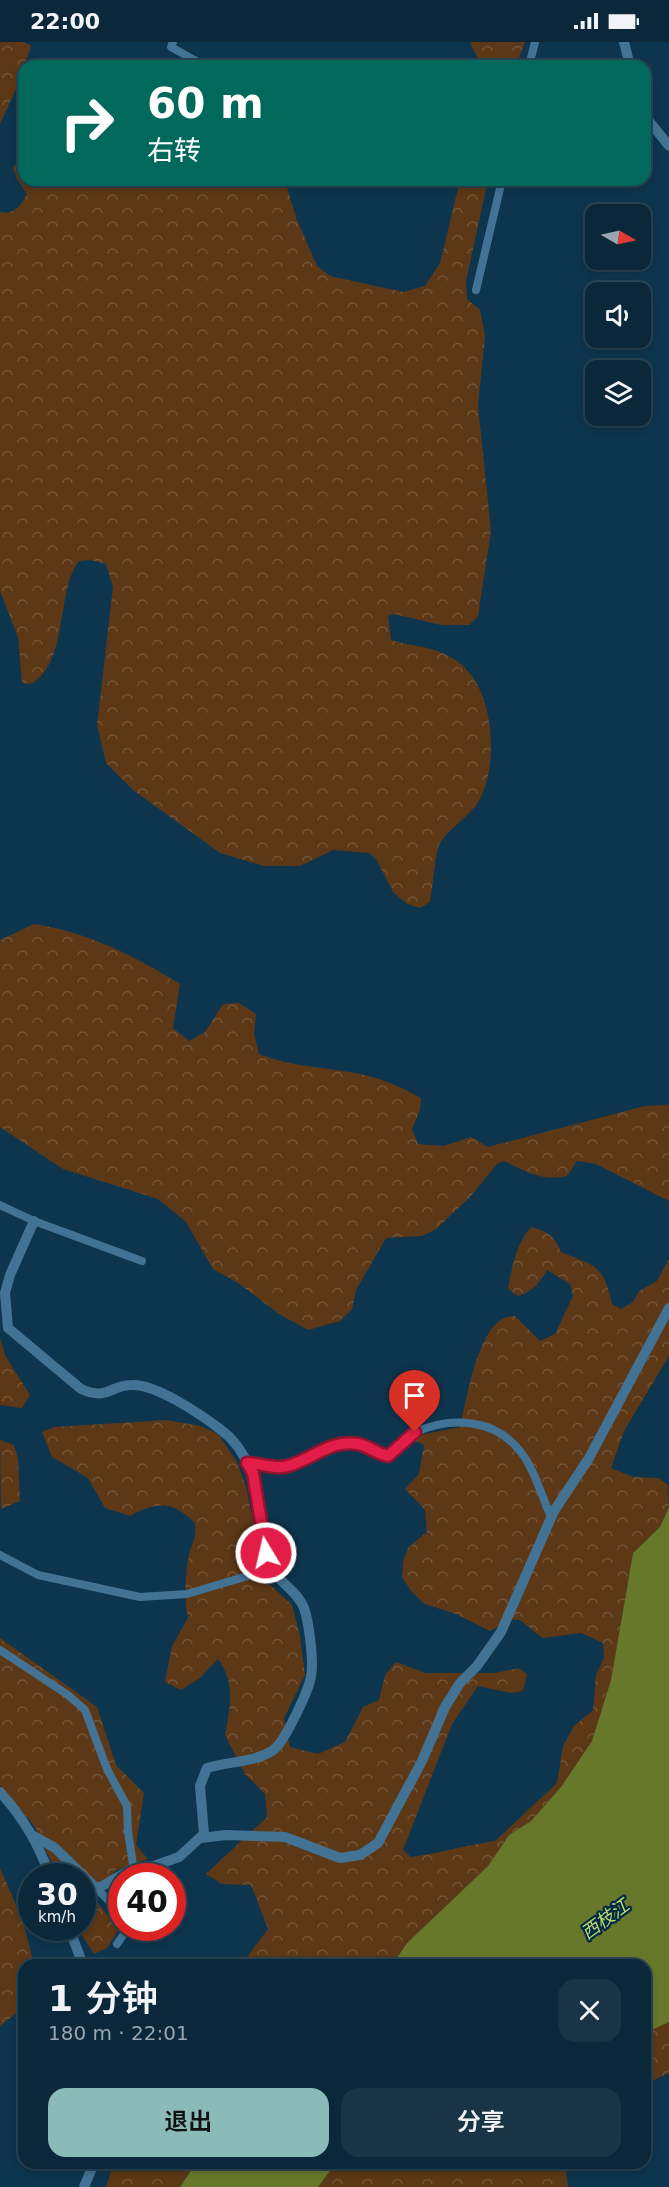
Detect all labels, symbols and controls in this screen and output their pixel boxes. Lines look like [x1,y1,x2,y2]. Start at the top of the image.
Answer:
text: 22:00 [30,9,100,34]
text: 60 m [147,79,264,128]
icon: right [48,84,126,162]
text: 右转 [147,135,201,166]
north arrow [585,204,651,270]
map controls [585,204,651,426]
button: sound [585,282,651,348]
button: layers [585,360,651,426]
pin [389,1370,440,1432]
icon: arrive [398,1379,431,1412]
position arrow [234,1521,298,1585]
speed limit sign: 40 [108,1863,186,1941]
text: 30 [36,1877,78,1912]
water label: 西枝江 [577,1893,635,1943]
text: km/h [38,1908,76,1926]
text: 1 分钟 [48,1978,158,2019]
button: close [558,1979,621,2042]
text: 180 m · 22:01 [48,2021,189,2045]
button: 退出 [48,2088,329,2157]
button: 分享 [341,2088,621,2157]

